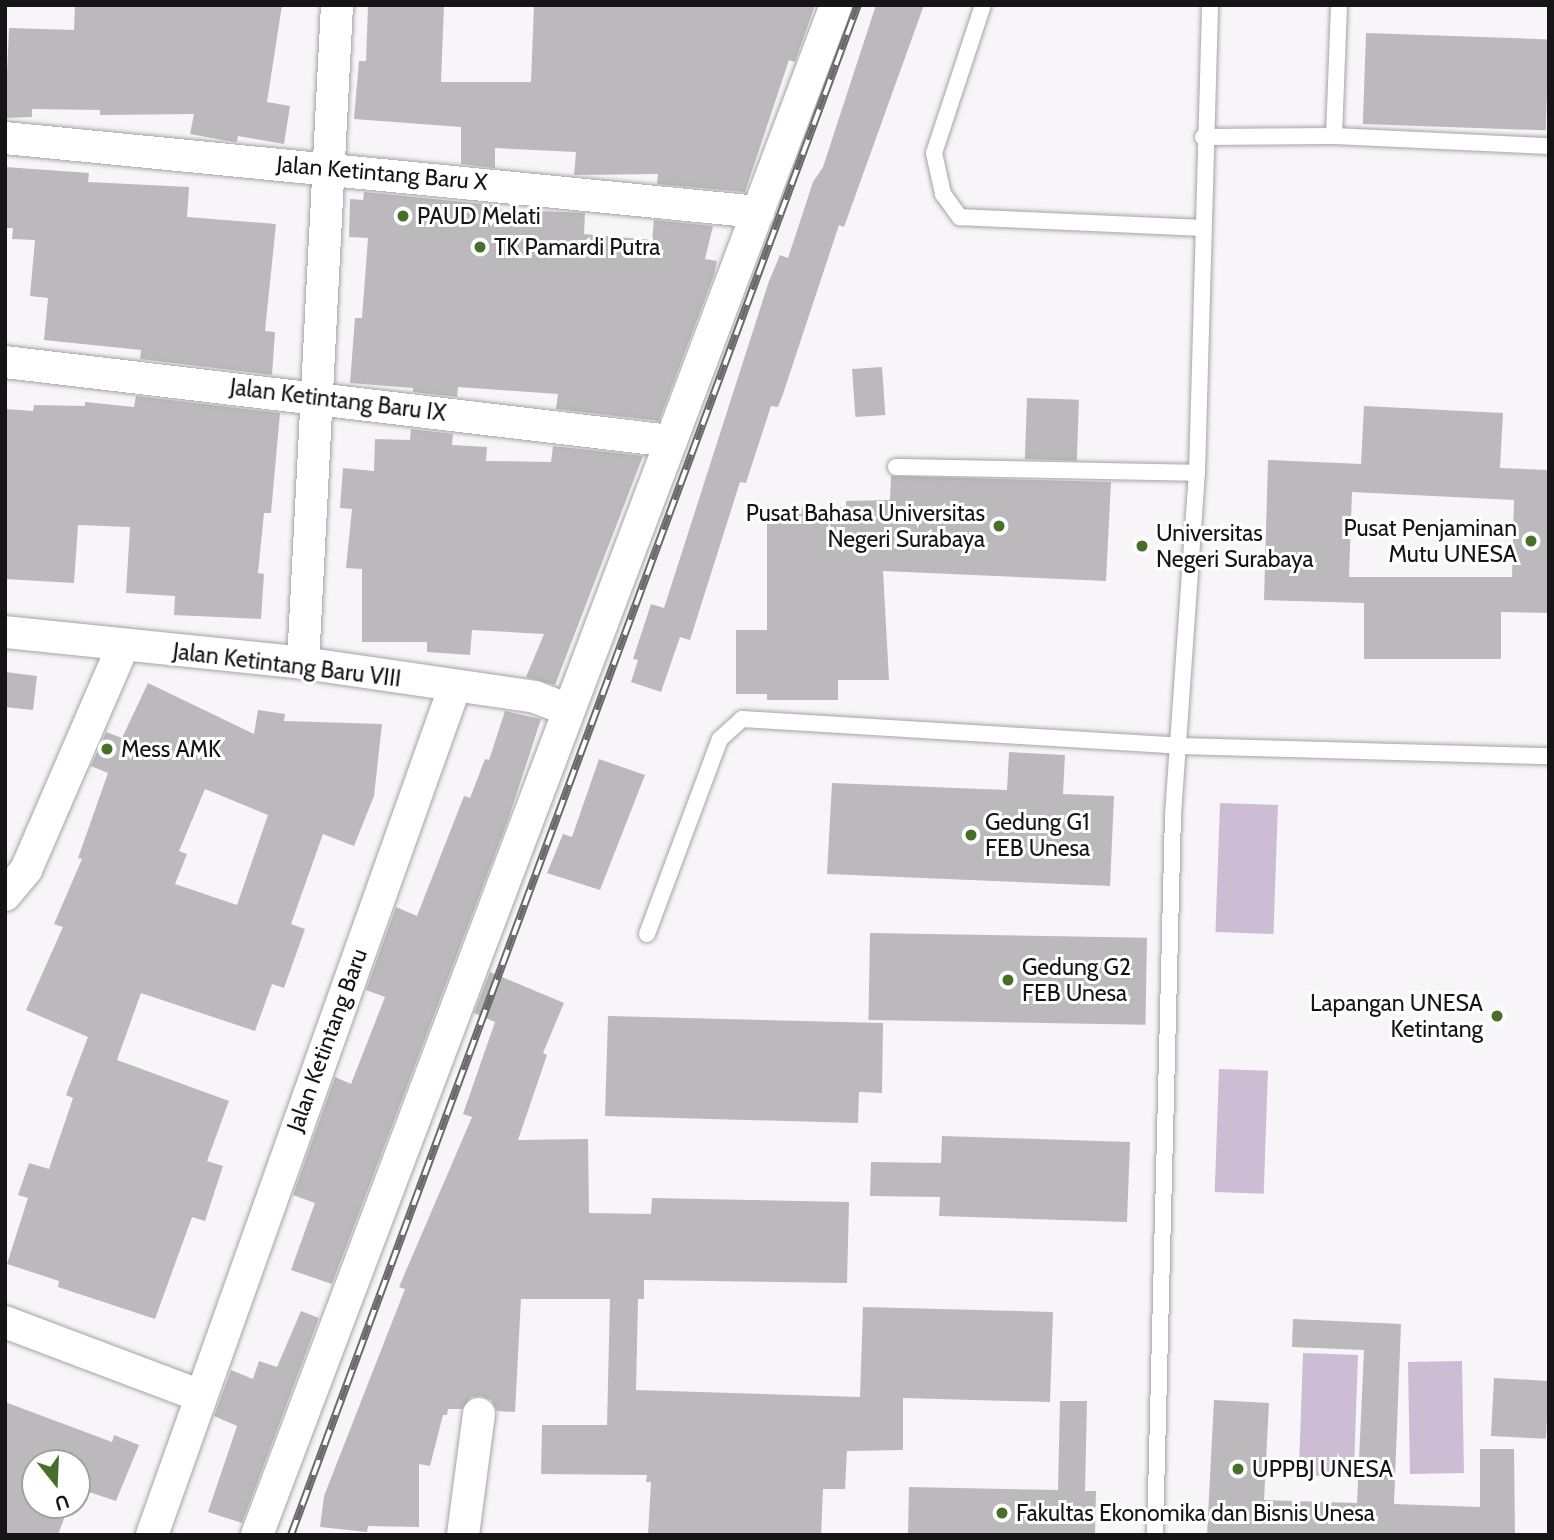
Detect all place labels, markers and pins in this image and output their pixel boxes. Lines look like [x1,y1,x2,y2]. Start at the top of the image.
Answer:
place label: PAUD Melati [417,202,541,230]
marker: PAUD Melati [395,208,411,224]
place label: TK Pamardi Putra [494,233,660,261]
marker: TK Pamardi Putra [472,239,488,255]
place label: Pusat Bahasa Universitas Negeri Surabaya [746,499,985,553]
place label: Pusat Penjaminan Mutu UNESA [1343,514,1517,568]
marker: Pusat Bahasa Universitas Negeri Surabaya [991,518,1007,534]
place label: Universitas Negeri Surabaya [1156,519,1314,573]
marker: Pusat Penjaminan Mutu UNESA [1523,533,1539,549]
marker: Universitas Negeri Surabaya [1134,538,1150,554]
place label: Mess AMK [121,735,221,763]
marker: Mess AMK [99,741,115,757]
place label: Gedung G1 FEB Unesa [985,808,1090,862]
marker: Gedung G1 FEB Unesa [963,827,979,843]
place label: Gedung G2 FEB Unesa [1022,953,1131,1007]
marker: Gedung G2 FEB Unesa [1000,972,1016,988]
place label: Lapangan UNESA Ketintang [1310,989,1483,1043]
marker: Lapangan UNESA Ketintang [1489,1008,1505,1024]
place label: UPPBJ UNESA [1252,1455,1393,1483]
marker: UPPBJ UNESA [1230,1461,1246,1477]
place label: Fakultas Ekonomika dan Bisnis Unesa [1016,1499,1375,1527]
marker: Fakultas Ekonomika dan Bisnis Unesa [994,1505,1010,1521]

